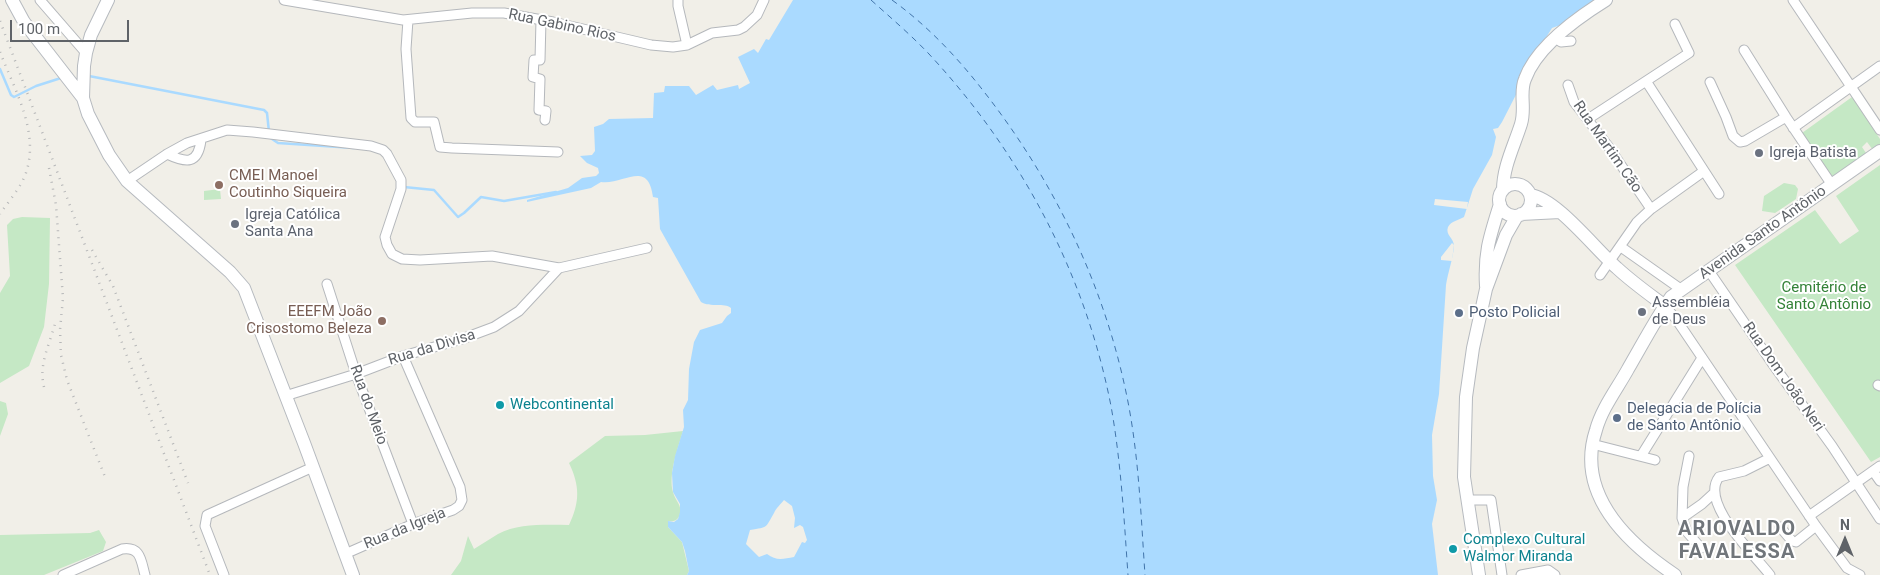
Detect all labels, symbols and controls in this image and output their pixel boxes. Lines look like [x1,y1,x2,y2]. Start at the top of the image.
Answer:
street label: Rua Gabino Rios [507,6,617,46]
scale bar [12,10,131,42]
text: 100 m [18,20,60,38]
street label: Rua Martim Cão [1569,98,1645,196]
place label: Igreja Batista [1769,144,1857,162]
marker: Igreja Batista [1753,147,1765,159]
place label: CMEI Manoel Coutinho Siqueira [229,167,347,202]
marker: CMEI Manoel Coutinho Siqueira [213,179,225,191]
street label: Avenida Santo Antônio [1696,182,1830,284]
place label: Igreja Católica Santa Ana [245,206,340,241]
marker: Igreja Católica Santa Ana [229,218,241,230]
park label: Cemitério de Santo Antônio [1777,279,1871,314]
place label: Assembléia de Deus [1652,294,1730,329]
place label: EEEFM João Crisostomo Beleza [246,303,372,338]
place label: Posto Policial [1469,304,1560,322]
marker: Assembléia de Deus [1636,306,1648,318]
marker: Posto Policial [1453,307,1465,319]
marker: EEEFM João Crisostomo Beleza [376,315,388,327]
street label: Rua Dom João Neri [1739,319,1827,435]
street label: Rua da Divisa [386,326,478,370]
street label: Rua do Meio [345,363,391,447]
place label: Webcontinental [510,396,614,414]
marker: Webcontinental [494,399,506,411]
place label: Delegacia de Polícia de Santo Antônio [1627,400,1761,435]
marker: Delegacia de Polícia de Santo Antônio [1611,412,1623,424]
street label: Rua da Igreja [361,504,449,554]
north arrow [1820,515,1870,565]
text: N [1840,517,1850,533]
district label: ARIOVALDO FAVALESSA [1677,518,1797,565]
place label: Complexo Cultural Walmor Miranda [1463,531,1586,566]
marker: Complexo Cultural Walmor Miranda [1447,543,1459,555]

